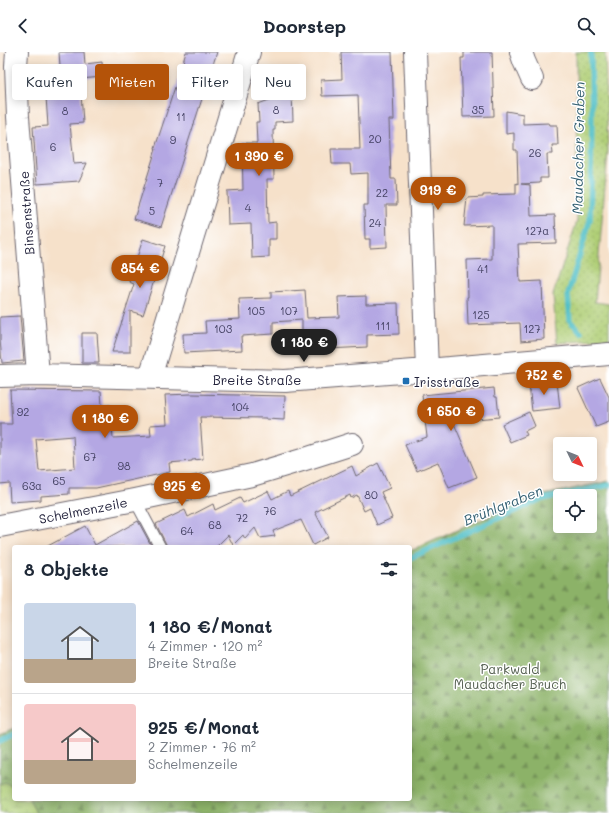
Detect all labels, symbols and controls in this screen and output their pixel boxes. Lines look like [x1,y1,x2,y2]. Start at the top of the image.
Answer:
text: Doorstep [263,14,346,38]
icon: back [12,15,34,37]
icon: search [575,15,597,37]
chip: Kaufen [12,64,87,100]
chip: Mieten [95,64,169,100]
chip: Filter [177,64,243,100]
chip: Neu [251,64,306,100]
water label: Maudacher Graben [567,81,589,215]
house number: 8 [273,102,280,117]
house number: 35 [472,102,484,117]
house number: 8 [62,103,69,118]
house number: 11 [176,109,186,124]
house number: 20 [369,131,382,146]
house number: 9 [170,132,177,147]
house number: 6 [50,139,56,154]
pin: 1 390 € [222,143,296,177]
house number: 26 [529,145,541,160]
text: 1 390 € [234,147,284,164]
street label: Binsenstraße [15,171,37,255]
house number: 7 [157,175,163,190]
pin: 919 € [410,177,466,211]
text: 919 € [420,181,456,198]
house number: 22 [376,185,388,200]
house number: 4 [245,200,252,215]
house number: 5 [149,203,155,218]
house number: 24 [369,215,382,230]
house number: 127a [525,223,549,238]
pin: 854 € [112,255,168,289]
text: 854 € [120,259,160,276]
house number: 41 [477,261,489,276]
house number: 105 [247,303,265,318]
house number: 107 [280,303,298,318]
house number: 125 [472,307,490,322]
house number: 111 [376,318,390,333]
house number: 103 [214,321,233,336]
house number: 127 [523,321,541,336]
pin: 1 180 € [267,329,341,363]
text: 1 180 € [280,333,328,350]
pin: 752 € [516,362,572,396]
text: 752 € [525,366,563,383]
street label: Breite Straße [213,371,301,388]
place label: Irisstraße [414,373,479,390]
marker: Irisstraße [401,376,411,386]
pin: 1 650 € [414,398,488,432]
house number: 104 [231,399,250,414]
text: 1 650 € [426,402,476,419]
house number: 92 [17,404,29,419]
pin: 1 180 € [68,405,142,439]
text: 1 180 € [81,409,129,426]
north arrow [553,437,597,481]
map controls [553,437,597,533]
house number: 67 [84,449,96,464]
house number: 98 [117,458,131,473]
house number: 65 [52,473,66,488]
pin: 925 € [154,473,210,507]
text: 925 € [163,477,201,494]
house number: 63a [22,478,42,493]
water label: Brühlgraben [460,480,546,530]
house number: 80 [364,487,378,502]
button: locate [553,489,597,533]
street label: Schelmenzeile [37,493,129,527]
house number: 76 [264,503,276,518]
house number: 72 [236,510,248,525]
house number: 68 [208,517,222,532]
house number: 64 [180,523,194,538]
text: 8 Objekte [24,558,109,580]
icon: filters [378,558,400,580]
text: 1 180 €/Monat [148,615,272,637]
icon: home [56,619,104,667]
text: 4 Zimmer · 120 m² [148,637,262,654]
text: Breite Straße [148,654,237,671]
park label: Parkwald Maudacher Bruch [454,660,566,692]
text: 925 €/Monat [148,716,259,738]
icon: home [56,720,104,768]
text: 2 Zimmer · 76 m² [148,738,256,755]
text: Schelmenzeile [148,755,238,772]

